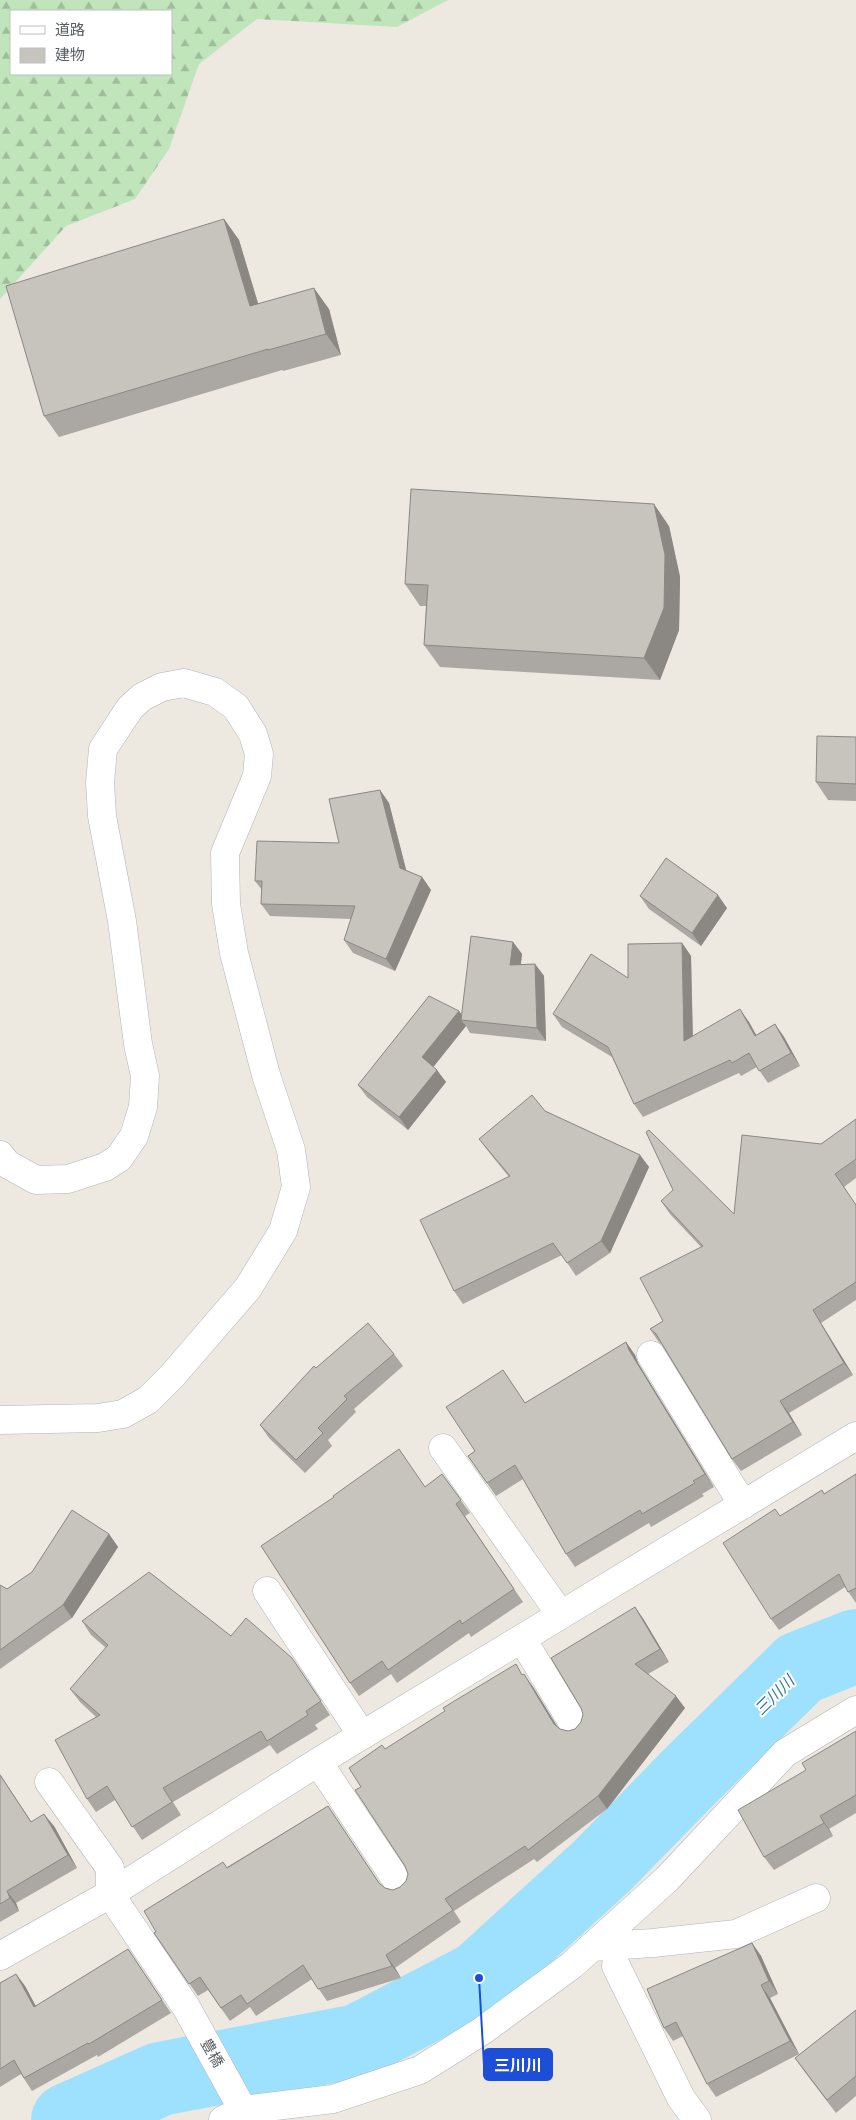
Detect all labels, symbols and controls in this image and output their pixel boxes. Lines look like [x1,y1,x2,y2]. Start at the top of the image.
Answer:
legend [10,10,172,75]
text: 道路 [55,18,85,41]
text: 建物 [55,43,85,66]
water label: 三川川 [749,1668,801,1720]
street label: 豊橋 [195,2034,230,2071]
callout: 三川川 [484,2049,552,2080]
text: 三川川 [494,2053,542,2077]

